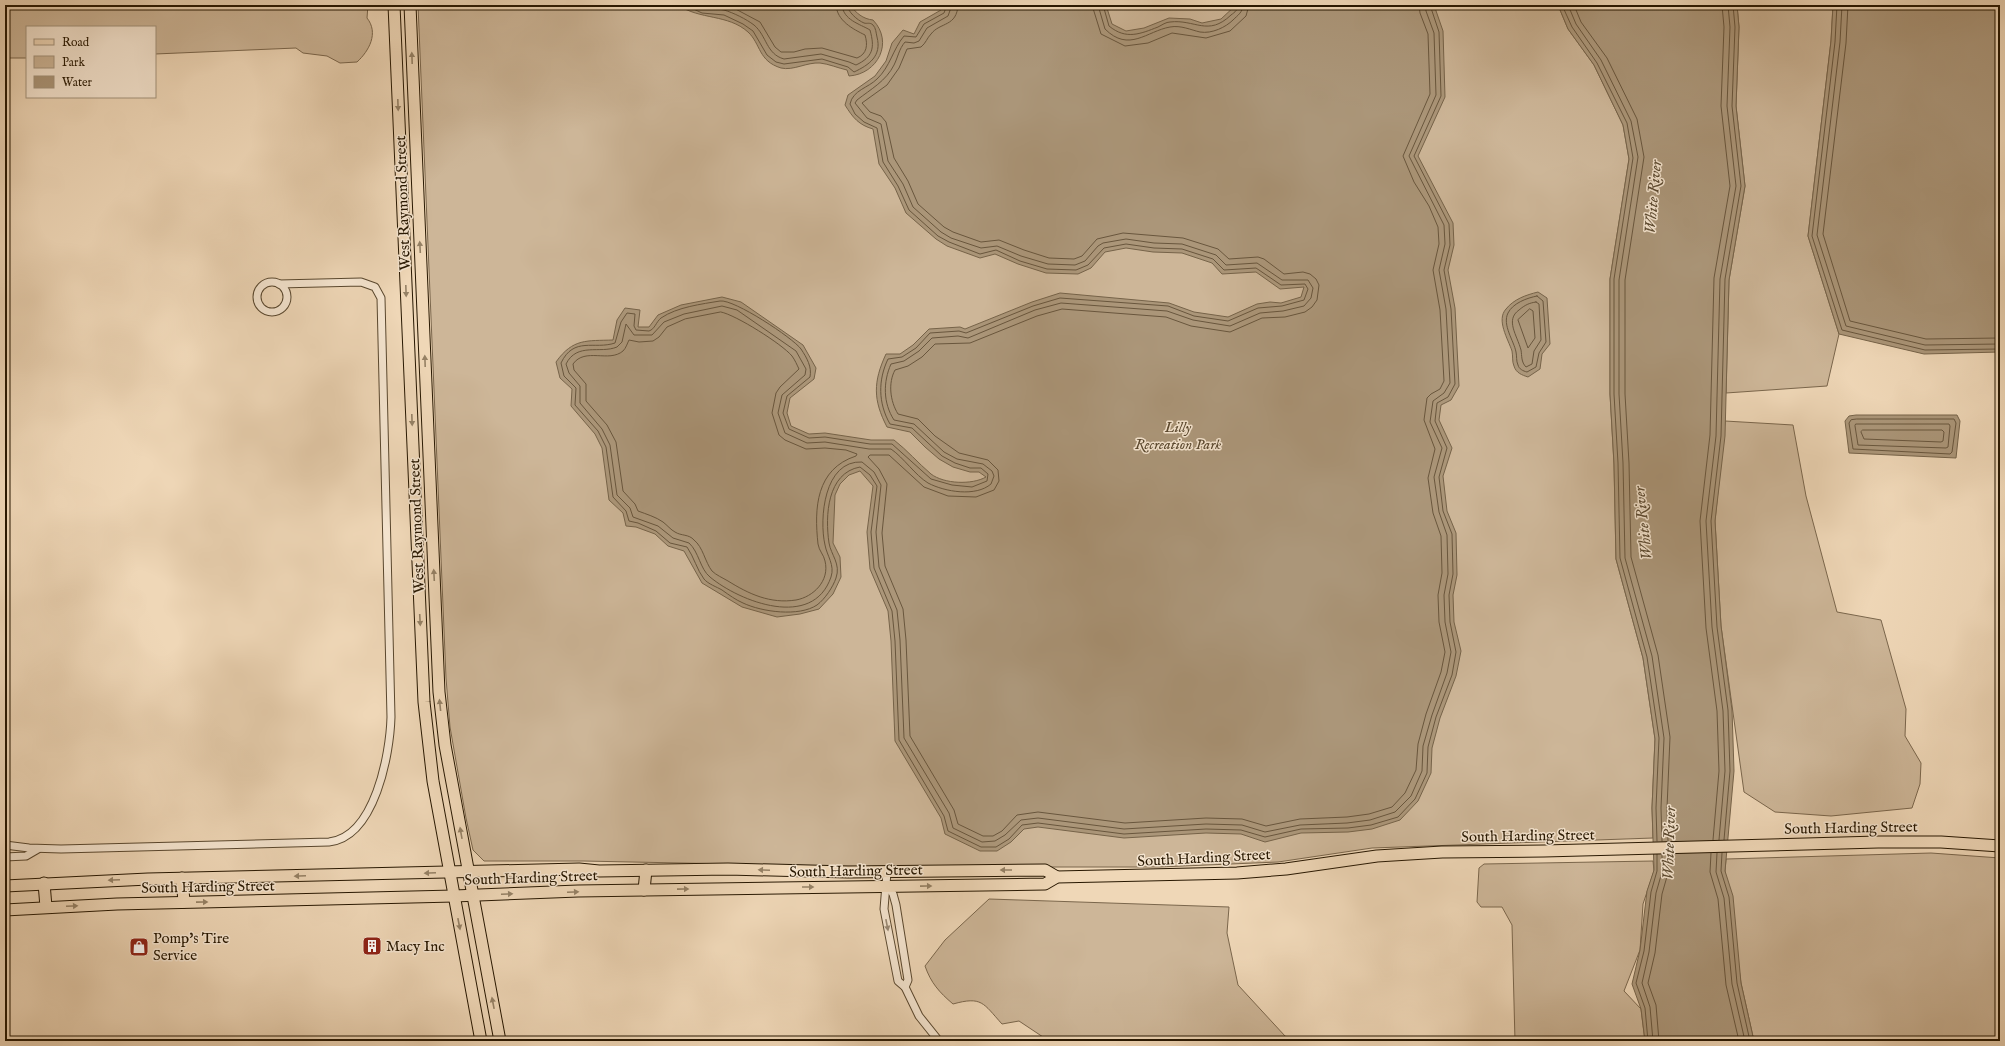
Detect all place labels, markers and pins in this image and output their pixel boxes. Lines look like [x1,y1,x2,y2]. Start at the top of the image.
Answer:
place label: Pomp's Tire Service [153,929,229,965]
building icon: Macy Inc [361,935,383,957]
shop icon: Pomp's Tire Service [128,936,150,958]
place label: Macy Inc [386,937,445,956]

